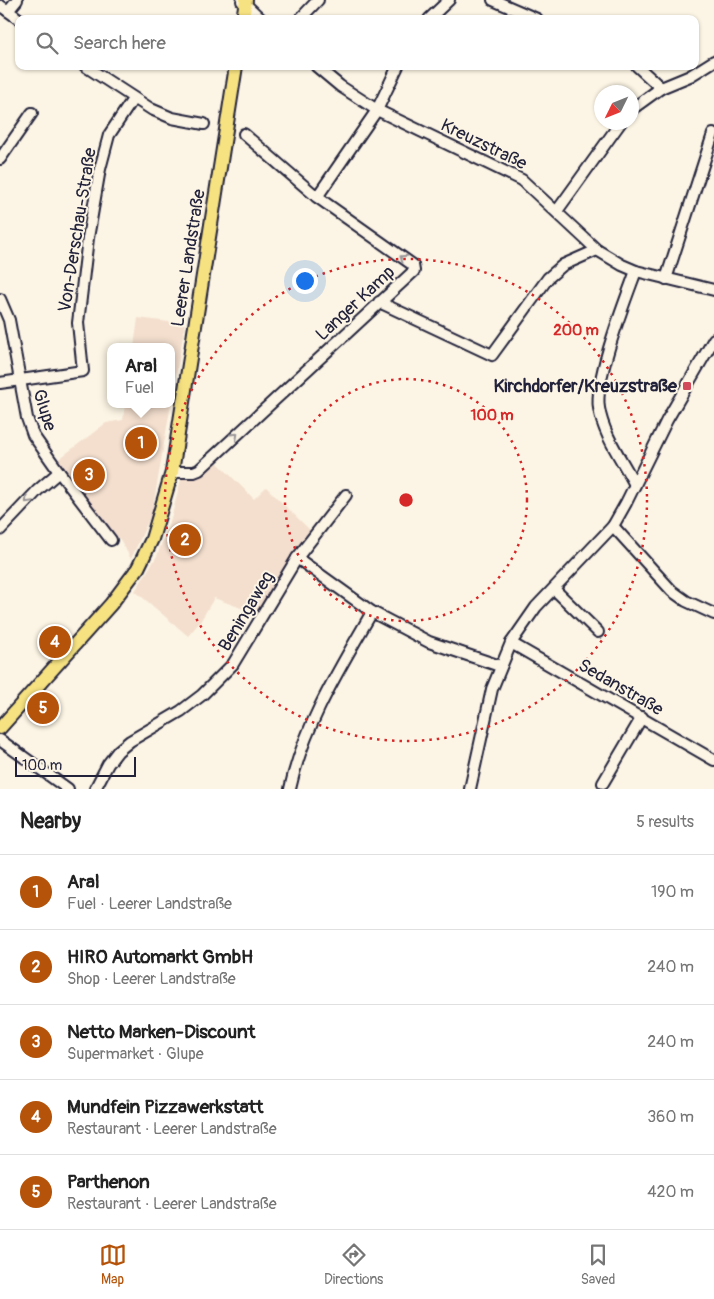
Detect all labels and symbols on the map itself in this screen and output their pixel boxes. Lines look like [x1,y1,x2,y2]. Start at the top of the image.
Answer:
north arrow [594,85,639,130]
street label: Kreuzstraße [437,114,531,175]
street label: Von-Derschau-Straße [53,146,102,314]
street label: Leerer Landstraße [166,188,211,328]
one-way arrow [400,256,409,264]
street label: Langer Kamp [311,261,400,346]
your location [292,268,318,294]
text: 200 m [553,321,599,340]
place label: Kirchdorfer/Kreuzstraße [493,375,678,398]
marker: Kirchdorfer/Kreuzstraße [681,380,693,392]
street label: Glupe [27,386,62,434]
text: 100 m [471,406,513,425]
pin: 1 [125,424,157,462]
one-way arrow [229,433,238,442]
pin: 3 [73,456,105,494]
centre of rings [397,491,415,509]
one-way arrow [25,494,34,503]
pin: 2 [169,521,201,559]
street label: Beningaweg [213,567,279,656]
pin: 4 [39,623,71,661]
street label: Sedanstraße [574,654,668,721]
pin: 5 [27,689,59,727]
scale bar [15,754,136,777]

